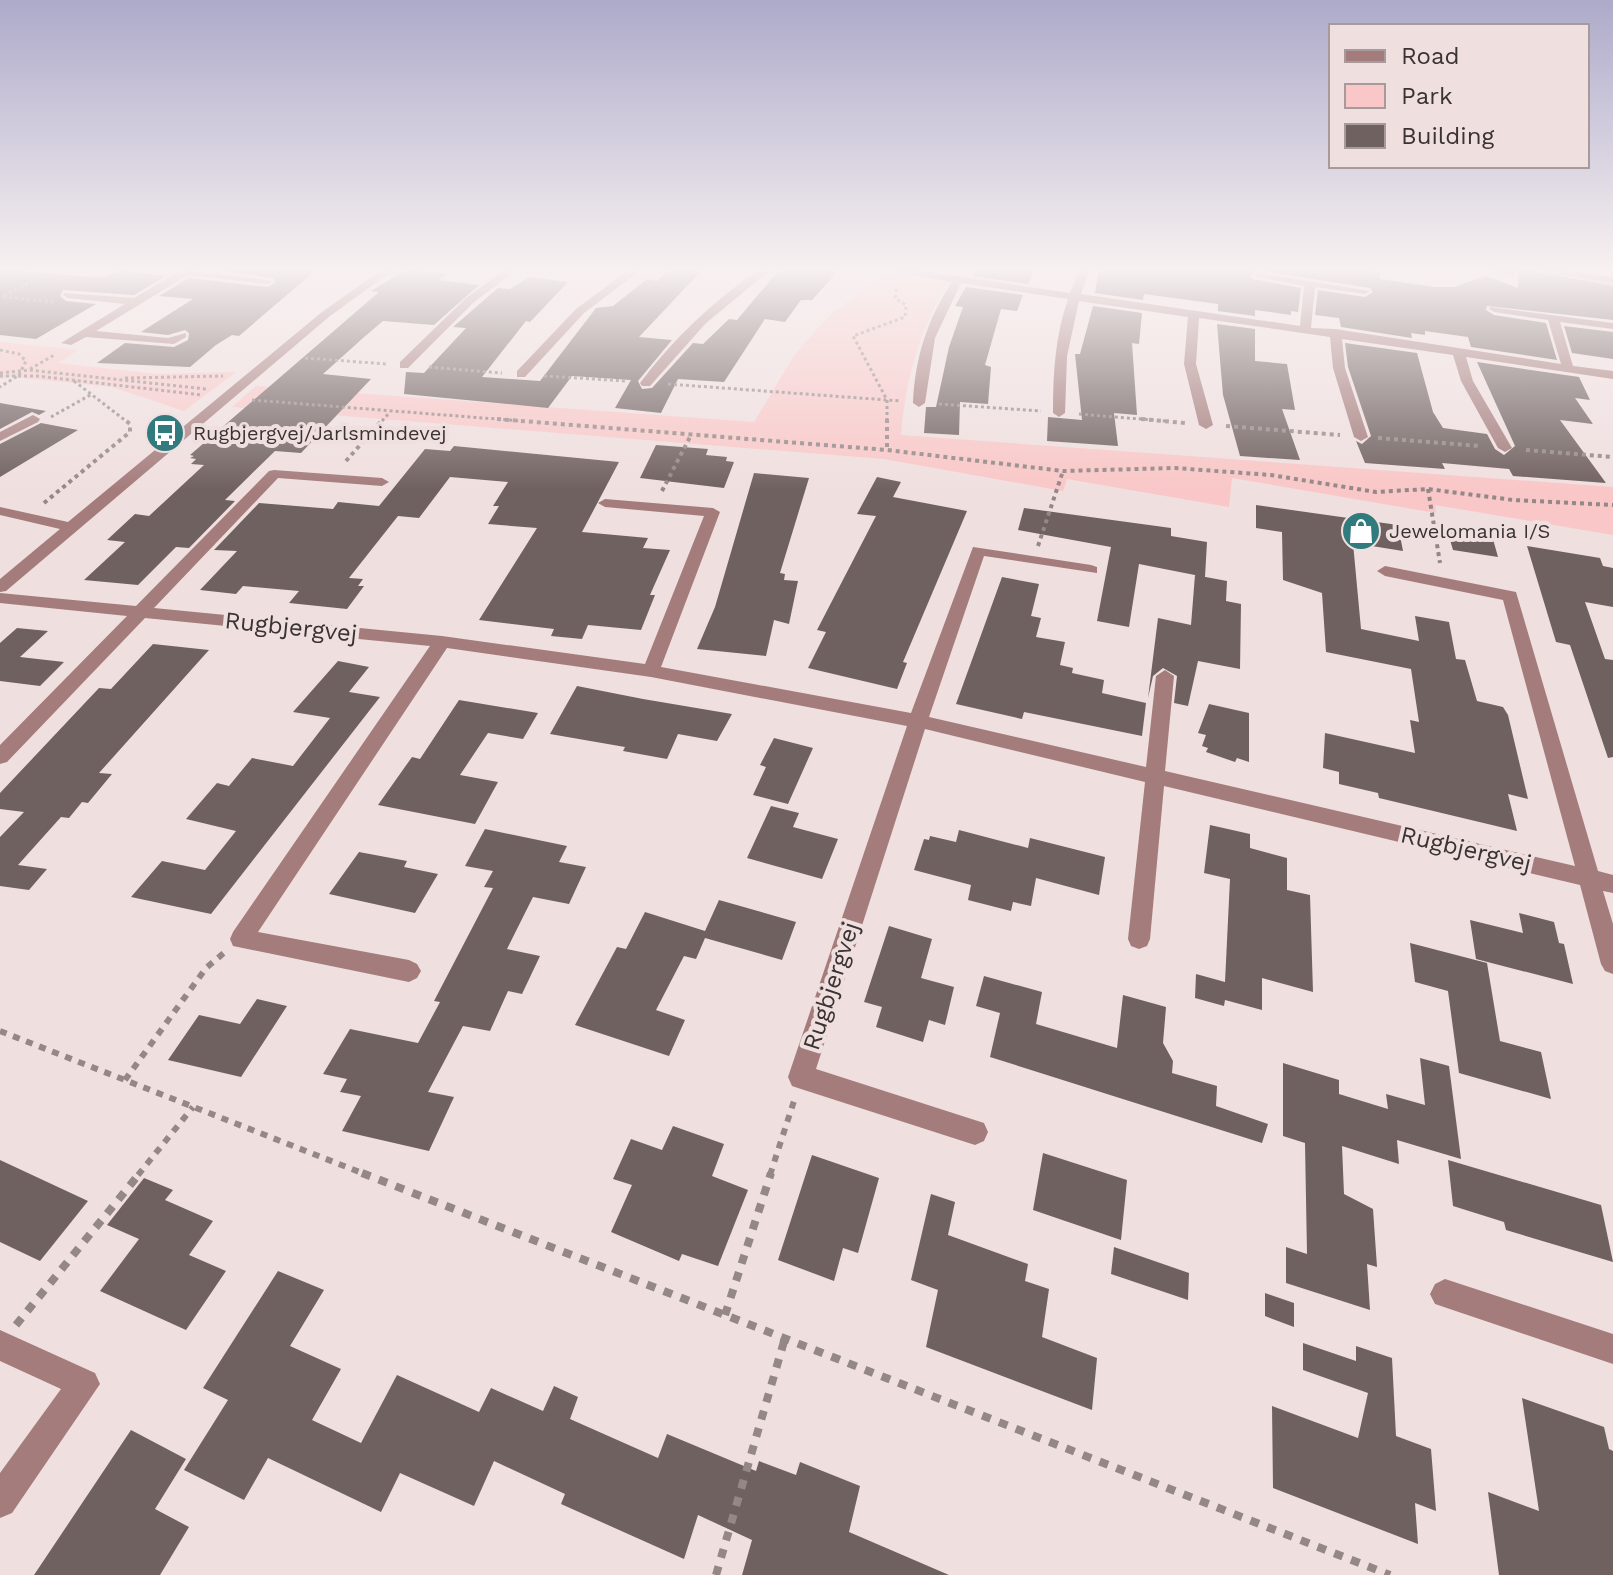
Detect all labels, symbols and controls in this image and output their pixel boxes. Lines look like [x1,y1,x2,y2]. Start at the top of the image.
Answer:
legend [1329,24,1589,168]
text: Road [1401,42,1460,70]
text: Park [1401,82,1453,110]
text: Building [1401,122,1494,150]
bus stop icon: Rugbjergvej/Jarlsmindevej [144,412,186,454]
place label: Rugbjergvej/Jarlsmindevej [193,421,447,445]
shop icon: Jewelomania I/S [1340,510,1382,552]
place label: Jewelomania I/S [1389,519,1550,543]
street label: Rugbjergvej [223,606,359,648]
street label: Rugbjergvej [1398,820,1534,878]
street label: Rugbjergvej [797,918,865,1054]

